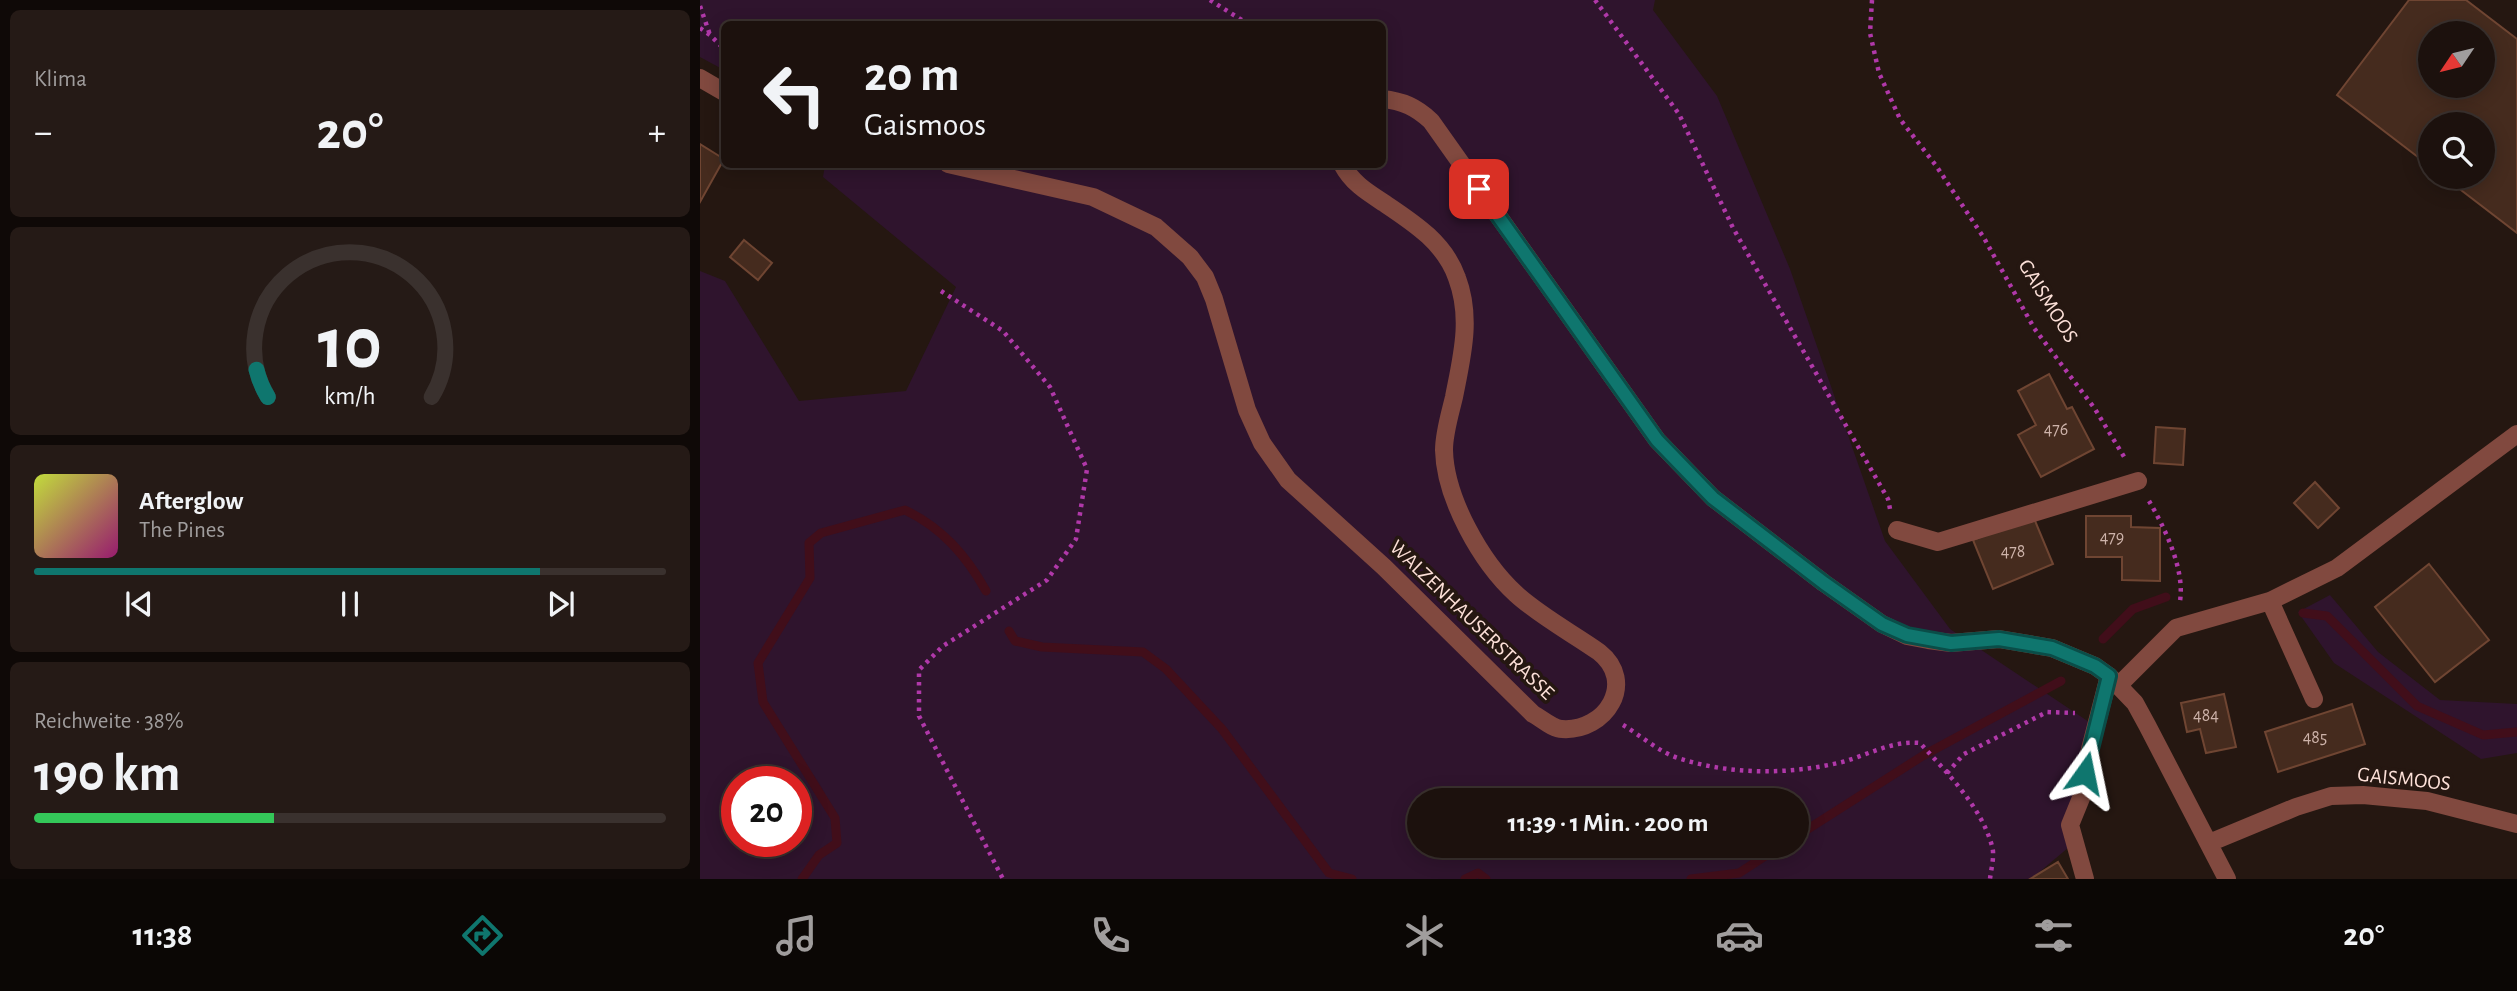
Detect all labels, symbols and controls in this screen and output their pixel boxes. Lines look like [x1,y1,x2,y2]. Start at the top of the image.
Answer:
north arrow [2418,21,2496,98]
map controls [2418,21,2495,189]
icon: left [749,49,840,140]
text: 20 m [864,51,960,100]
text: Klima [34,68,87,91]
text: 20° [317,106,383,158]
text: Gaismoos [864,109,986,141]
button: search [2418,112,2495,189]
text: − [34,114,52,152]
text: + [648,114,666,152]
pin [1449,159,1509,219]
icon: arrive [1460,170,1498,208]
street label: GAISMOOS [2014,256,2082,346]
text: 10 [318,309,382,382]
text: km/h [324,384,376,409]
house number: 476 [2044,421,2068,439]
text: Afterglow [139,488,243,514]
text: The Pines [139,519,225,542]
house number: 479 [2100,529,2124,547]
street label: WALZENHAUSERSTRASSE [1386,536,1558,704]
house number: 478 [2001,543,2025,561]
icon: previous [120,585,158,623]
icon: pause [331,585,369,623]
icon: next [542,585,580,623]
house number: 484 [2193,707,2219,725]
text: Reichweite · 38% [34,710,184,733]
house number: 485 [2303,729,2327,747]
position arrow [2048,736,2122,810]
text: 190 km [34,748,180,800]
street label: GAISMOOS [2356,764,2452,794]
speed limit sign: 20 [721,766,812,857]
text: 11:39 · 1 Min. · 200 m [1508,810,1708,836]
icon: directions [458,911,507,960]
icon: music [772,911,821,960]
icon: phone [1086,911,1135,960]
icon: climate [1400,911,1449,960]
icon: car [1715,911,1764,960]
icon: filters [2029,911,2078,960]
text: 11:38 [133,919,193,951]
text: 20° [2343,919,2384,951]

